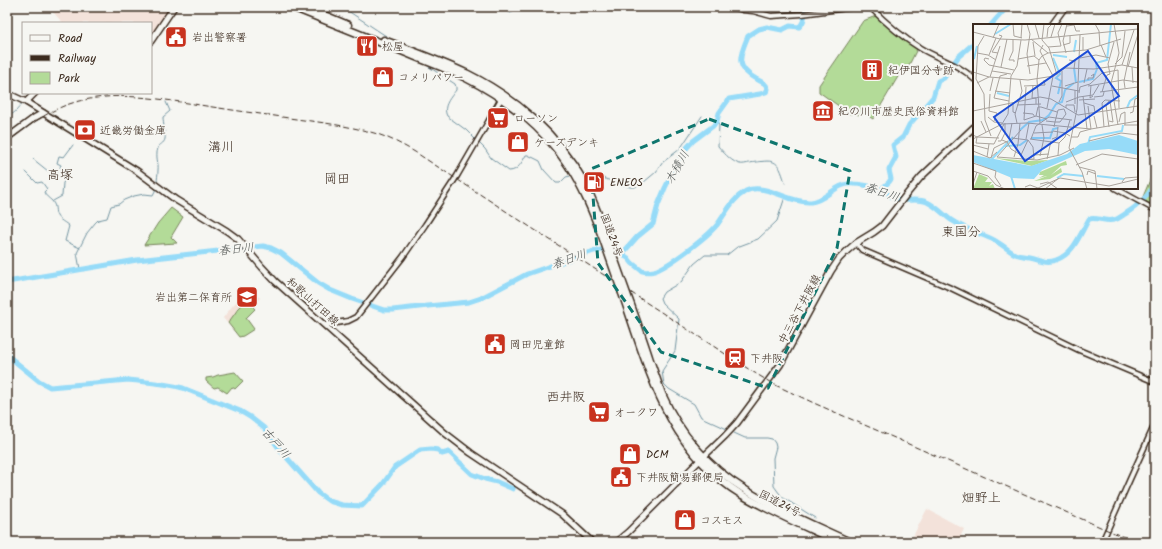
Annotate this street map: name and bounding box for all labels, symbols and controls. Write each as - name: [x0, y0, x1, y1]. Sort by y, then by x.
- legend: [22, 22, 152, 94]
- public building icon: 岩出警察署: [163, 24, 189, 50]
- inset map: [973, 24, 1138, 189]
- text: Road: [58, 29, 83, 48]
- place label: 岩出警察署: [192, 29, 247, 47]
- restaurant icon: 松屋: [354, 33, 380, 59]
- place label: 松屋: [382, 38, 404, 56]
- text: Railway: [58, 49, 96, 68]
- building icon: 紀伊国分寺跡: [859, 57, 885, 83]
- place label: 紀伊国分寺跡: [888, 62, 954, 80]
- shop icon: コメリパワー: [370, 64, 396, 90]
- text: Park: [58, 69, 80, 88]
- place label: コメリパワー: [398, 69, 464, 87]
- museum icon: 紀の川市歴史民俗資料館: [810, 98, 836, 124]
- place label: 紀の川市歴史民俗資料館: [838, 103, 959, 121]
- supermarket icon: ローソン: [485, 105, 511, 131]
- place label: ローソン: [514, 110, 558, 128]
- bank icon: 近畿労働金庫: [72, 117, 98, 143]
- place label: 近畿労働金庫: [100, 122, 166, 140]
- shop icon: ケーズデンキ: [505, 129, 531, 155]
- place label: ケーズデンキ: [534, 134, 599, 152]
- district label: 溝川: [208, 137, 234, 158]
- water label: 木積川: [660, 147, 694, 188]
- district label: 高塚: [47, 165, 73, 186]
- district label: 岡田: [324, 169, 350, 190]
- fuel station icon: ENEOS: [581, 169, 607, 195]
- place label: ENEOS: [610, 174, 643, 192]
- water label: 春日川: [862, 178, 902, 207]
- street label: 国道24号: [595, 211, 627, 260]
- district label: 東国分: [941, 222, 981, 243]
- water label: 春日川: [217, 238, 255, 261]
- water label: 春日川: [549, 245, 589, 274]
- street label: 中三谷下井阪線: [774, 271, 826, 348]
- street label: 和歌山打田線: [282, 273, 343, 331]
- school or university icon: 岩出第二保育所: [234, 284, 260, 310]
- place label: 岩出第二保育所: [155, 289, 232, 307]
- public building icon: 岡田児童館: [482, 331, 508, 357]
- place label: 岡田児童館: [510, 336, 565, 354]
- station icon: 下井阪: [722, 345, 748, 371]
- place label: 下井阪: [750, 350, 783, 368]
- district label: 西井阪: [546, 387, 586, 408]
- supermarket icon: オークワ: [586, 399, 612, 425]
- place label: オークワ: [614, 404, 658, 422]
- water label: 古戸川: [257, 424, 295, 463]
- shop icon: DCM: [617, 441, 643, 467]
- place label: DCM: [646, 446, 669, 464]
- public building icon: 下井阪簡易郵便局: [608, 464, 634, 490]
- place label: 下井阪簡易郵便局: [636, 469, 724, 487]
- street label: 国道24号: [755, 486, 804, 522]
- district label: 畑野上: [961, 488, 1001, 509]
- shop icon: コスモス: [672, 507, 698, 533]
- place label: コスモス: [700, 512, 743, 530]

